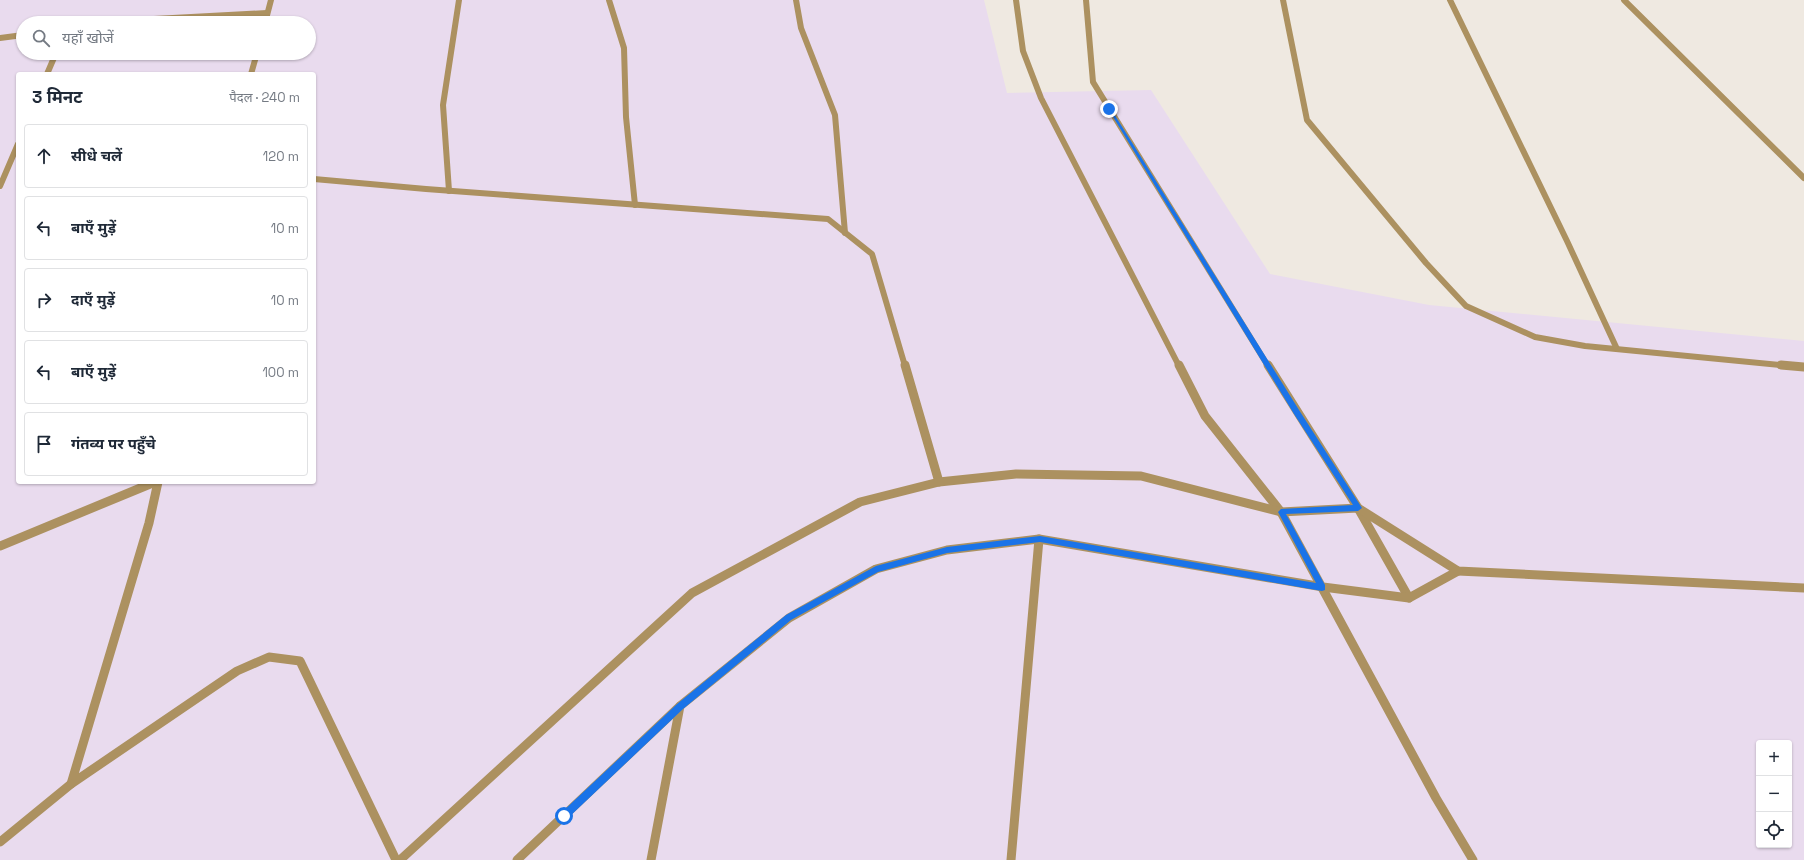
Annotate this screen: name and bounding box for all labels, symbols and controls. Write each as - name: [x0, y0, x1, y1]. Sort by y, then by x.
- search box: [16, 16, 316, 60]
- icon: search: [30, 27, 52, 49]
- text: यहाँ खोजें: [62, 28, 114, 47]
- text: 3 मिनट: [32, 86, 82, 108]
- text: पैदल · 240 m: [229, 89, 300, 106]
- route end: [1100, 100, 1118, 118]
- icon: ahead: [33, 145, 55, 167]
- text: सीधे चलें: [71, 146, 122, 165]
- text: 120 m: [263, 148, 299, 165]
- icon: left: [33, 217, 55, 239]
- text: बाएँ मुड़ें: [71, 218, 116, 237]
- text: 10 m: [271, 220, 299, 237]
- icon: right: [33, 289, 55, 311]
- text: दाएँ मुड़ें: [71, 290, 115, 309]
- text: 10 m: [271, 292, 299, 309]
- icon: left: [33, 361, 55, 383]
- text: बाएँ मुड़ें: [71, 362, 116, 381]
- text: 100 m: [262, 364, 299, 381]
- icon: arrive: [33, 433, 55, 455]
- text: गंतव्य पर पहुँचे: [71, 434, 156, 453]
- map controls: [1756, 740, 1792, 848]
- button: +: [1756, 740, 1792, 776]
- button: −: [1756, 776, 1792, 812]
- route start: [555, 807, 573, 825]
- button: locate: [1756, 812, 1792, 848]

